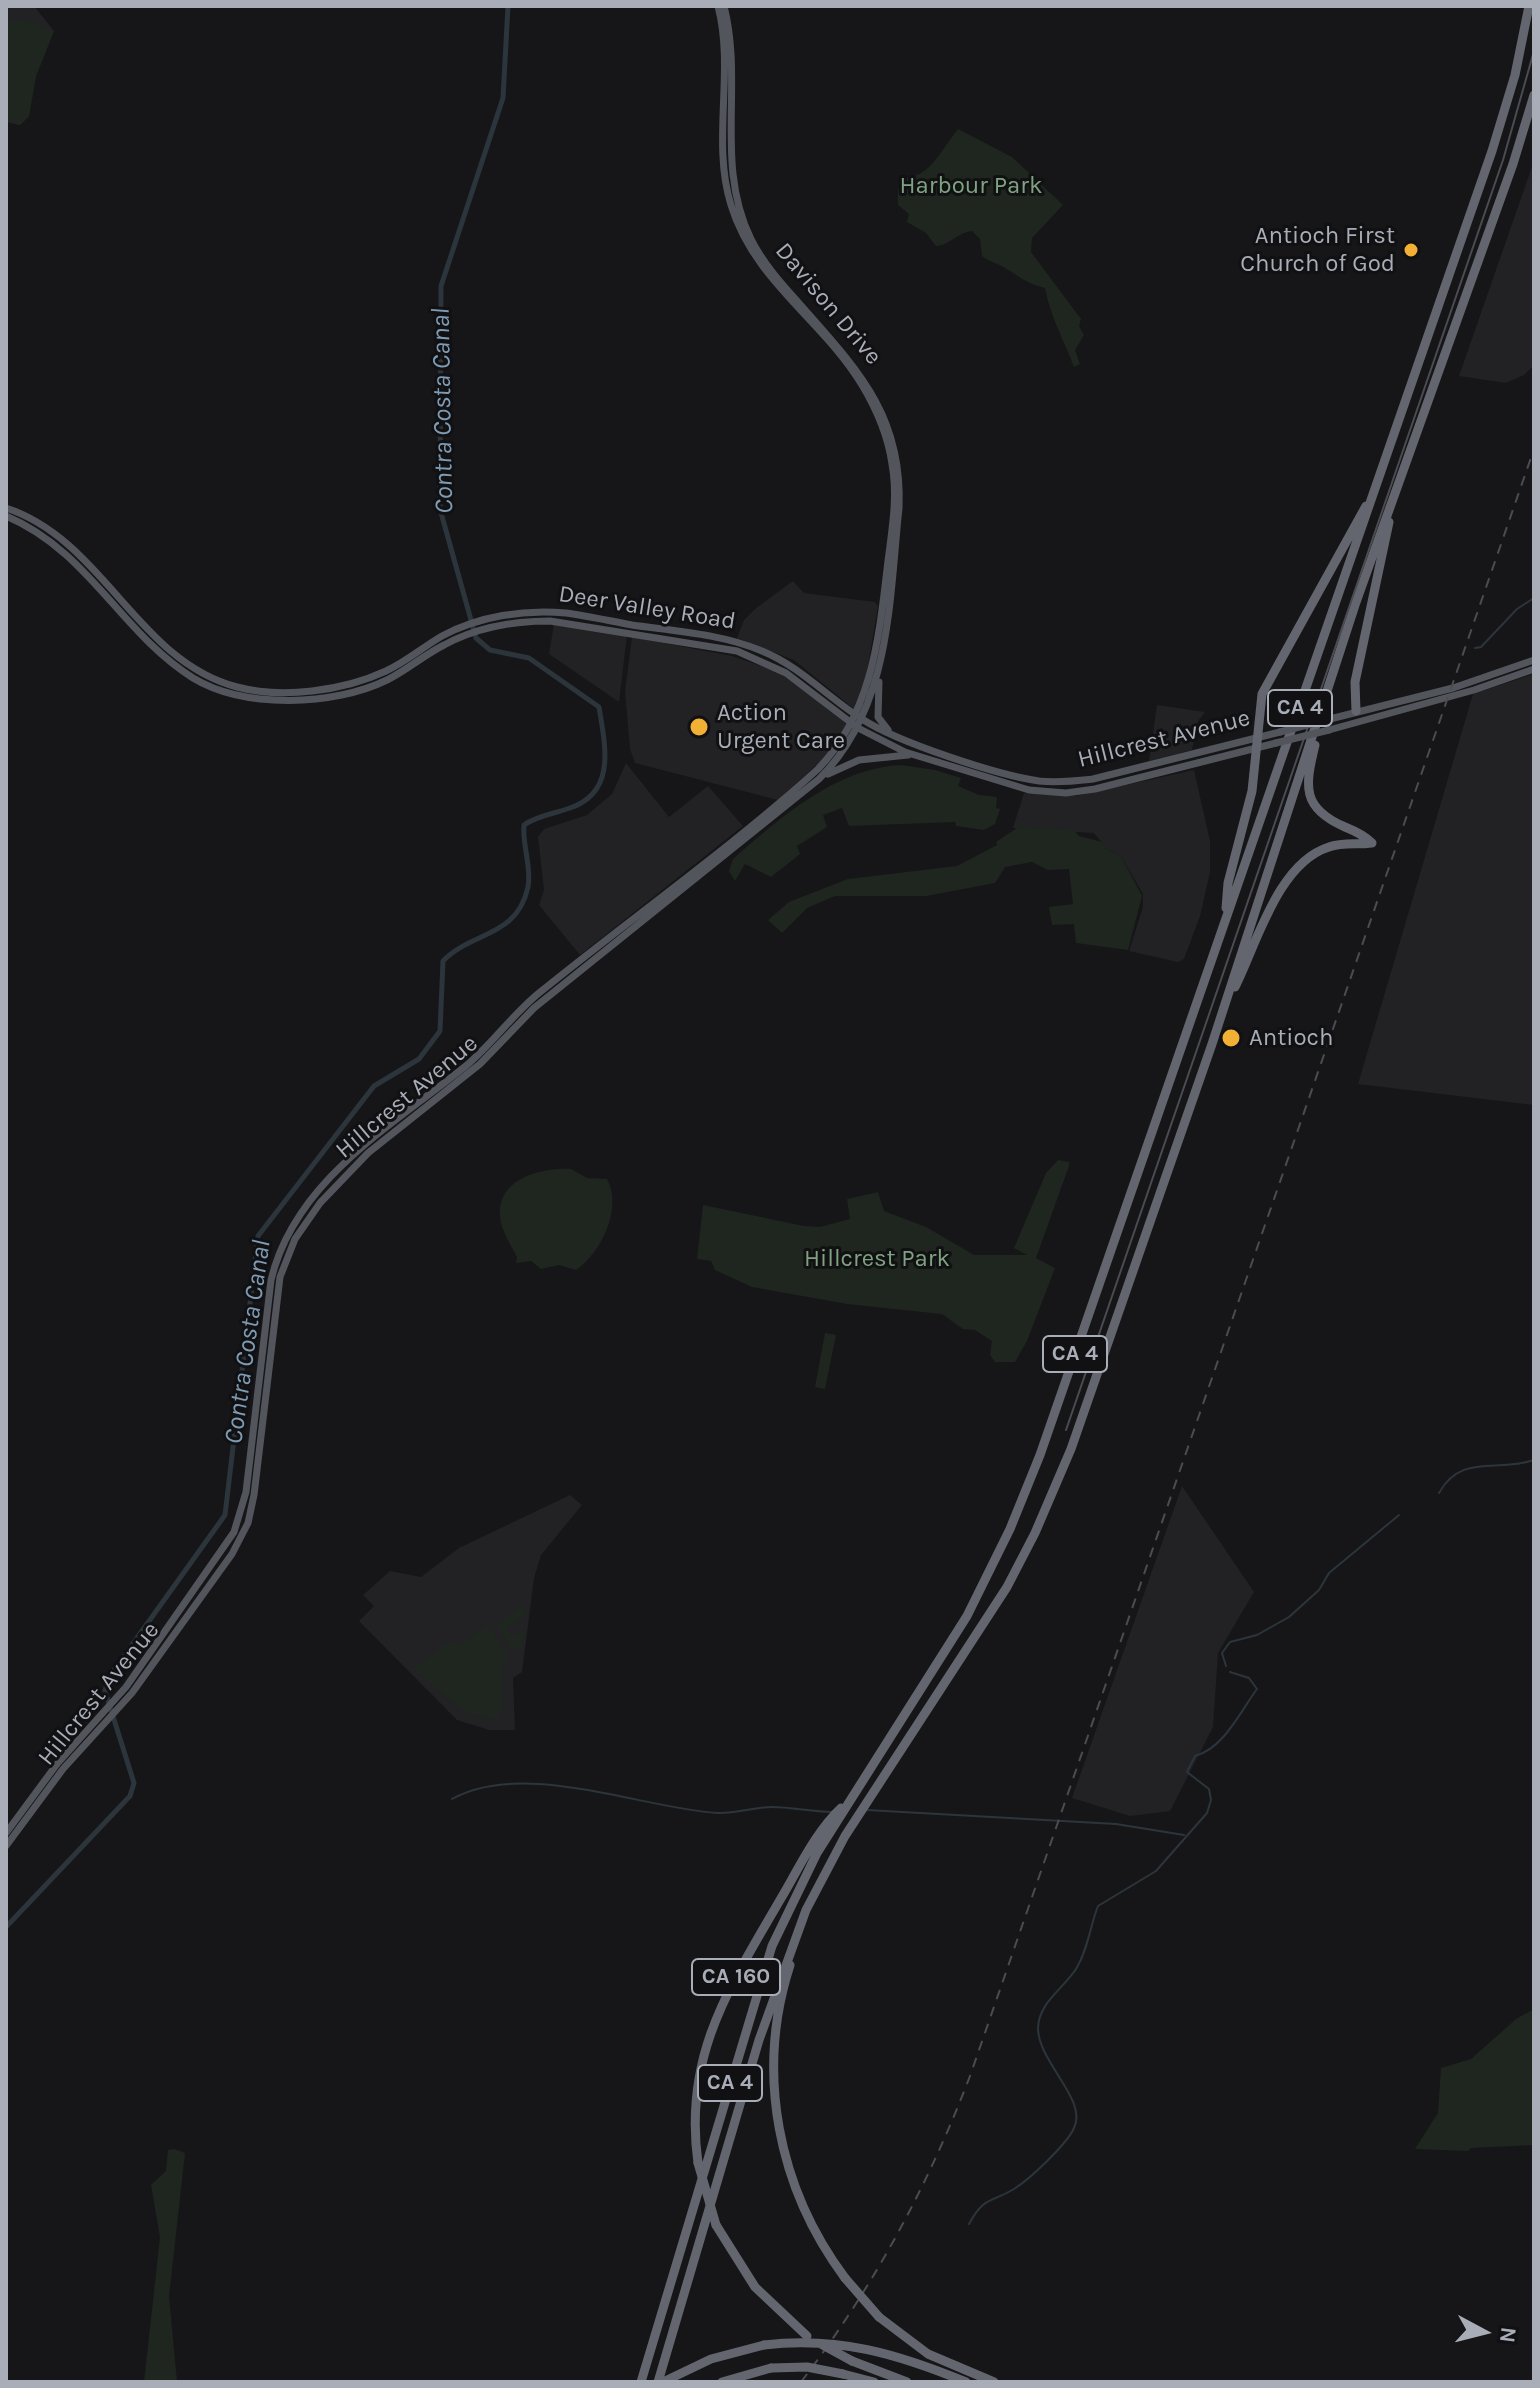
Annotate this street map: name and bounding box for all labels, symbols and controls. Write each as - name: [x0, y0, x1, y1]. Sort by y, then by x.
- park label: Harbour Park: [900, 172, 1042, 200]
- place label: Antioch First Church of God: [1240, 222, 1395, 278]
- street label: Davison Drive: [769, 237, 887, 371]
- marker: Antioch First Church of God: [1402, 241, 1420, 259]
- water label: Contra Costa Canal: [426, 308, 460, 514]
- street label: Deer Valley Road: [557, 580, 737, 636]
- road number: CA 4: [1268, 690, 1332, 726]
- place label: Action Urgent Care: [717, 699, 845, 755]
- street label: Hillcrest Avenue: [1075, 704, 1253, 774]
- marker: Action Urgent Care: [688, 716, 710, 738]
- place label: Antioch: [1249, 1024, 1333, 1052]
- marker: Antioch: [1220, 1027, 1242, 1049]
- street label: Hillcrest Avenue: [330, 1029, 484, 1165]
- water label: Contra Costa Canal: [218, 1238, 278, 1446]
- park label: Hillcrest Park: [804, 1245, 950, 1273]
- road number: CA 4: [1043, 1336, 1107, 1372]
- street label: Hillcrest Avenue: [32, 1616, 166, 1772]
- road number: CA 160: [692, 1959, 780, 1995]
- road number: CA 4: [698, 2065, 762, 2101]
- north arrow: [1444, 2292, 1524, 2372]
- text: N: [1494, 2326, 1522, 2344]

